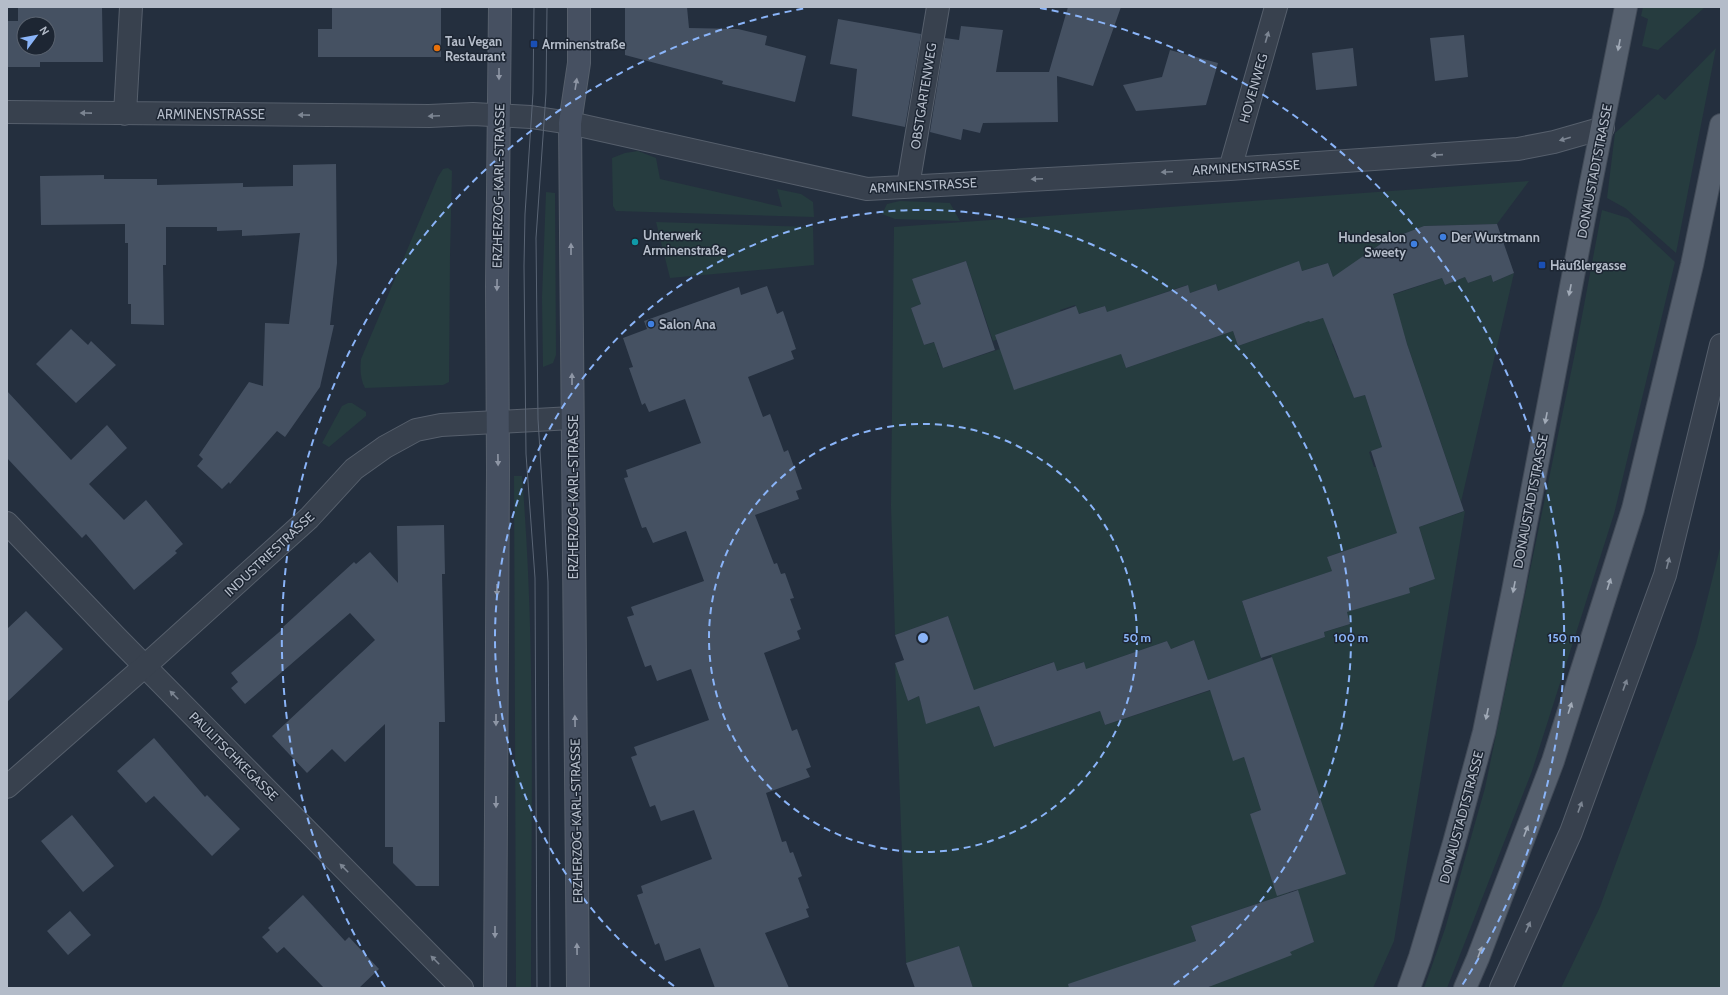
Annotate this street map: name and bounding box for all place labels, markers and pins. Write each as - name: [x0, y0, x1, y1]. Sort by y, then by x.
- place label: Tau Vegan Restaurant: [445, 33, 506, 64]
- place label: Arminenstraße: [542, 36, 626, 52]
- marker: Arminenstraße: [529, 39, 539, 49]
- marker: Tau Vegan Restaurant: [432, 43, 442, 53]
- place label: Unterwerk Arminenstraße: [643, 227, 727, 258]
- place label: Hundesalon Sweety: [1338, 229, 1406, 260]
- place label: Der Wurstmann: [1451, 229, 1540, 245]
- marker: Der Wurstmann: [1438, 232, 1448, 242]
- marker: Unterwerk Arminenstraße: [630, 237, 640, 247]
- marker: Hundesalon Sweety: [1409, 239, 1419, 249]
- place label: Häußlergasse: [1550, 257, 1626, 273]
- marker: Häußlergasse: [1537, 260, 1547, 270]
- place label: Salon Ana: [659, 316, 716, 332]
- marker: Salon Ana: [646, 319, 656, 329]
- centre of rings: [916, 631, 930, 645]

